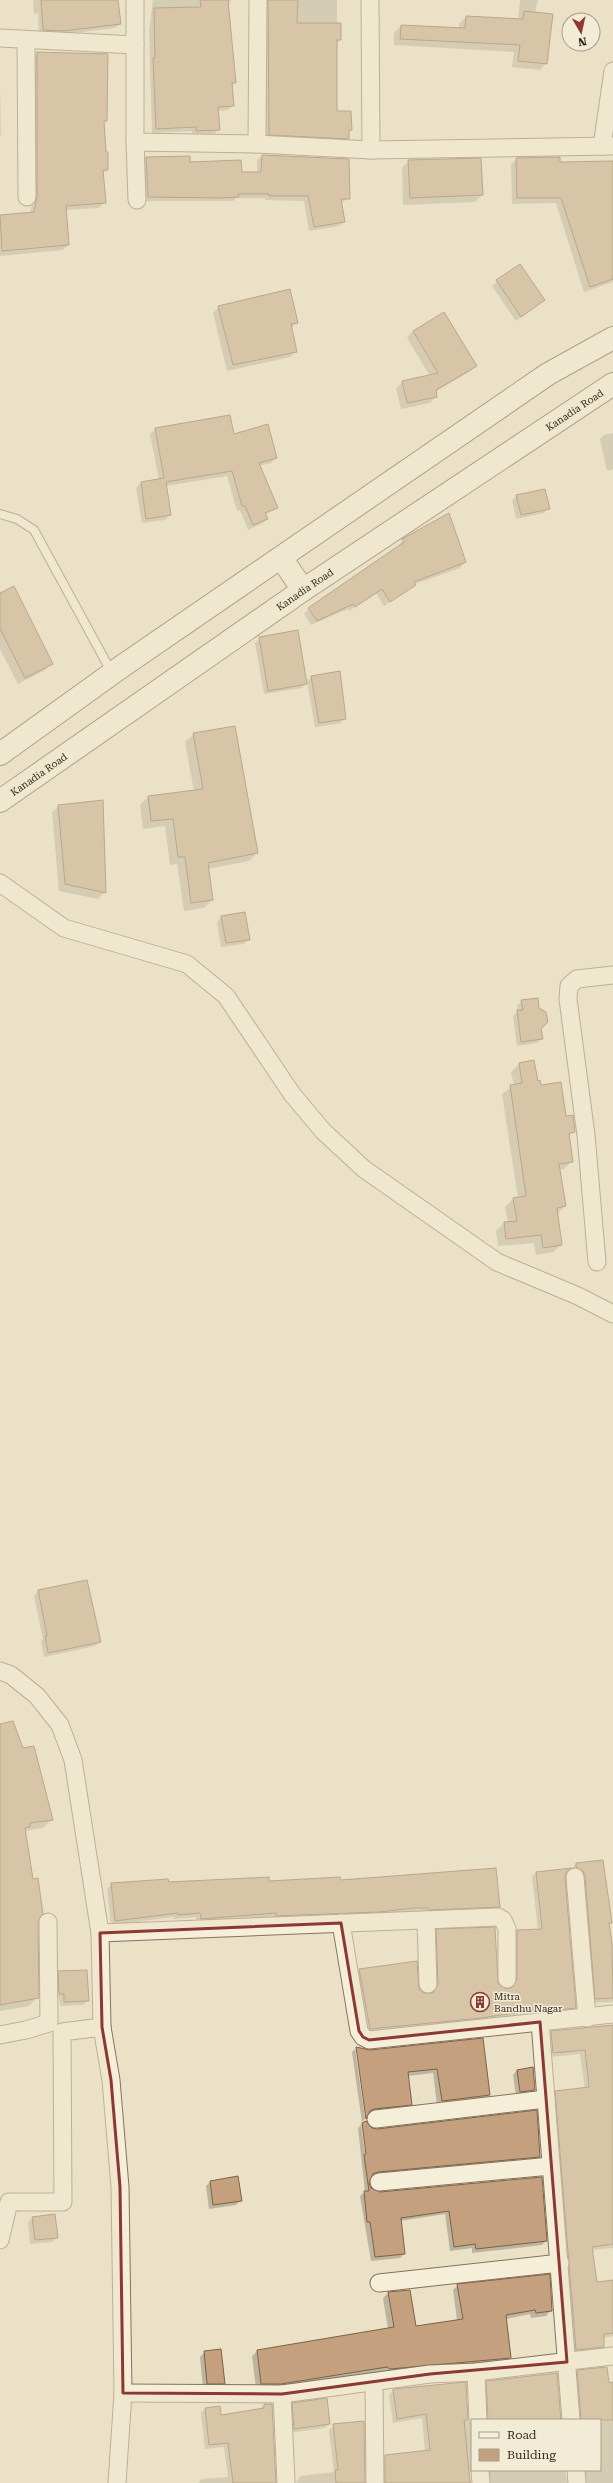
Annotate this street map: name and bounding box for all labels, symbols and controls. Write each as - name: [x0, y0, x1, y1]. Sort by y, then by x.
- north arrow: [561, 12, 601, 52]
- text: N: [577, 34, 588, 49]
- street label: Kanadia Road: [544, 386, 606, 433]
- street label: Kanadia Road: [274, 566, 336, 613]
- street label: Kanadia Road: [8, 750, 69, 798]
- building icon: Mitra Bandhu Nagar: [469, 1991, 491, 2013]
- place label: Mitra Bandhu Nagar: [494, 1991, 562, 2014]
- legend: [471, 2419, 601, 2471]
- text: Road: [507, 2428, 537, 2442]
- text: Building: [507, 2448, 556, 2462]

